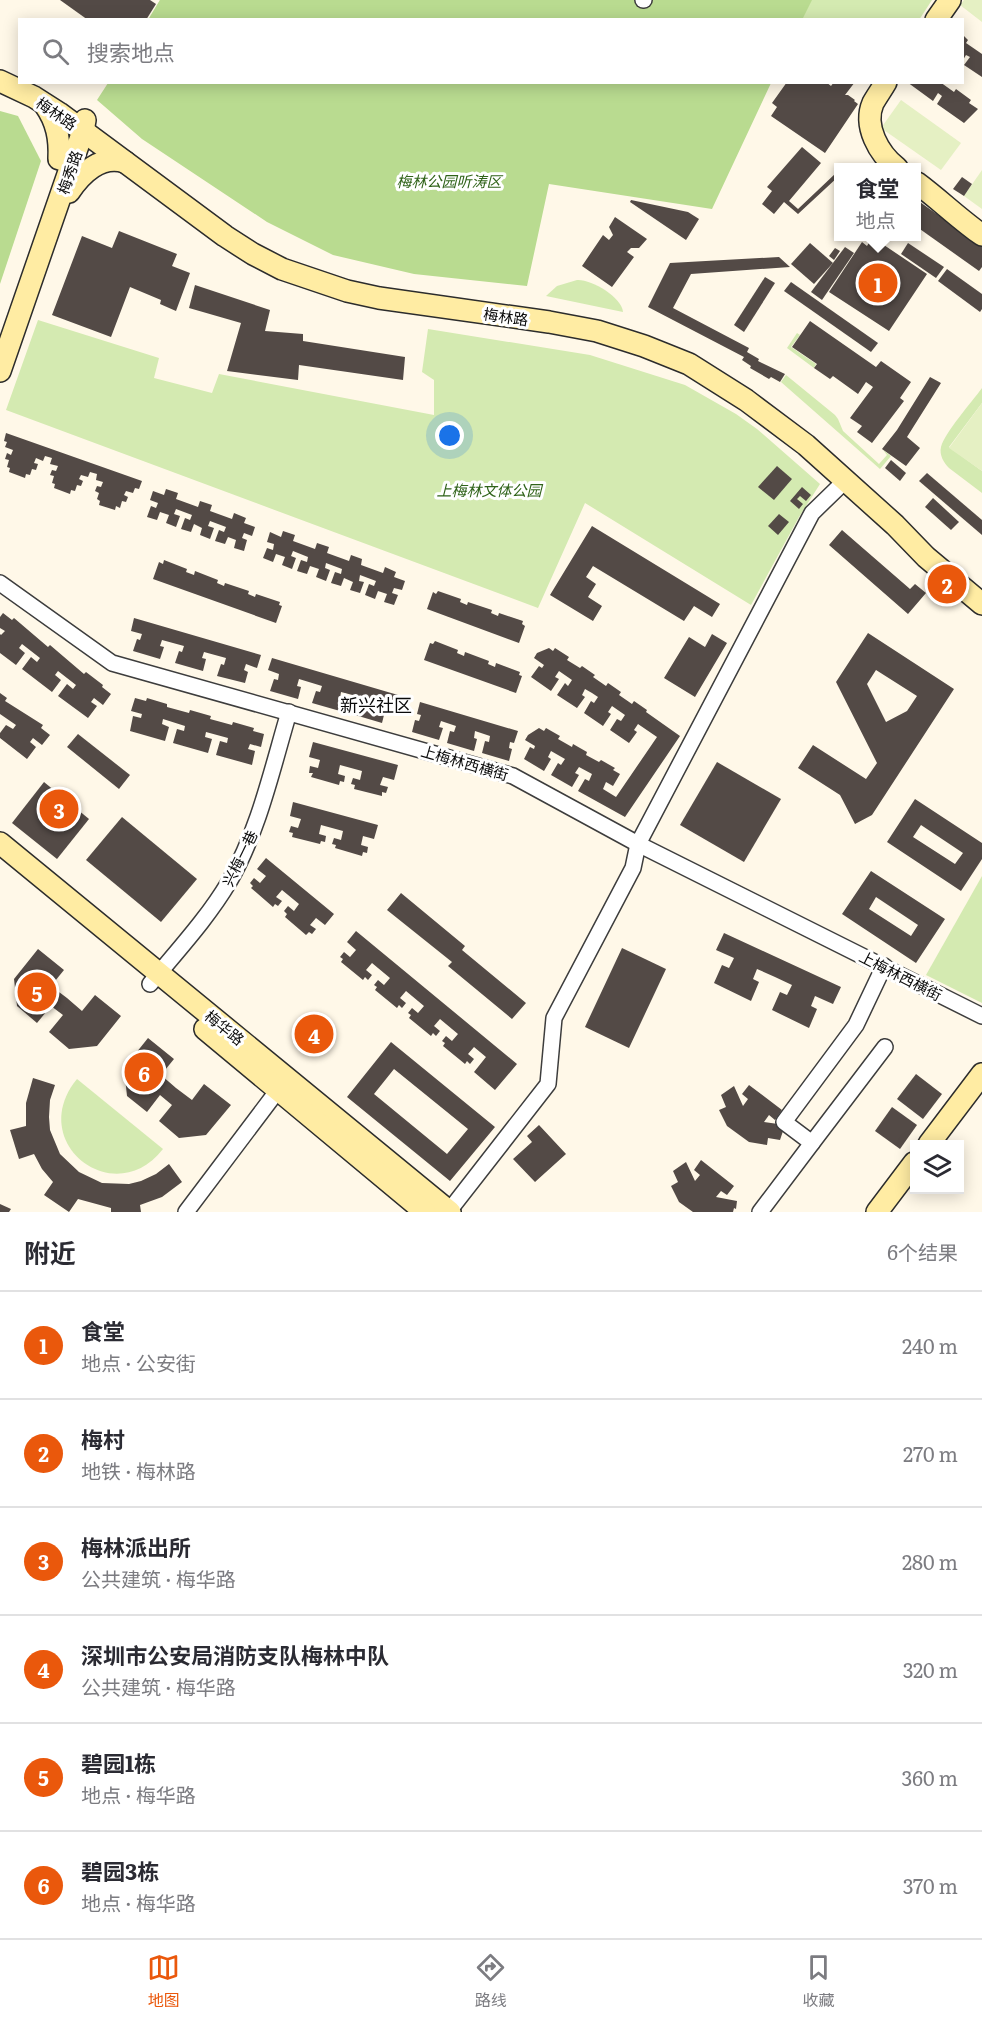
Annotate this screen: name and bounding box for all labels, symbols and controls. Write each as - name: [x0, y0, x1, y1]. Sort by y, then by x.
- search box: [18, 18, 964, 84]
- icon: search: [39, 35, 72, 68]
- text: 搜索地点: [87, 35, 175, 68]
- street label: 梅林路: [32, 91, 82, 135]
- street label: 梅秀路: [51, 147, 87, 197]
- popup: [834, 163, 921, 241]
- park label: 梅林公园听涛区: [396, 169, 503, 192]
- text: 食堂: [855, 171, 900, 204]
- text: 地点: [855, 204, 895, 234]
- pin: 1: [858, 260, 898, 306]
- street label: 梅林路: [482, 301, 530, 331]
- your location: [435, 421, 464, 450]
- park label: 上梅林文体公园: [436, 478, 543, 501]
- pin: 2: [928, 562, 966, 606]
- district label: 新兴社区: [340, 691, 412, 718]
- street label: 上梅林西横街: [419, 739, 511, 785]
- pin: 3: [40, 786, 78, 832]
- street label: 兴梅一巷: [216, 826, 262, 890]
- street label: 上梅林西横街: [856, 944, 946, 1006]
- pin: 5: [18, 970, 57, 1014]
- street label: 梅华路: [200, 1004, 250, 1050]
- pin: 4: [294, 1012, 334, 1056]
- pin: 6: [124, 1050, 164, 1094]
- map controls: [910, 1140, 964, 1194]
- button: layers: [910, 1140, 964, 1194]
- text: 附近: [24, 1232, 76, 1271]
- text: 6个结果: [887, 1236, 958, 1266]
- text: 食堂: [81, 1314, 125, 1347]
- text: 1: [39, 1330, 48, 1360]
- text: 240 m: [902, 1330, 958, 1360]
- text: 地点 · 公安街: [81, 1347, 196, 1377]
- text: 梅村: [81, 1422, 125, 1455]
- text: 2: [38, 1438, 49, 1468]
- text: 270 m: [903, 1438, 958, 1468]
- text: 地铁 · 梅林路: [81, 1455, 196, 1485]
- text: 梅林派出所: [81, 1530, 191, 1563]
- text: 3: [38, 1546, 49, 1576]
- text: 280 m: [902, 1546, 958, 1576]
- text: 公共建筑 · 梅华路: [81, 1563, 236, 1593]
- text: 深圳市公安局消防支队梅林中队: [81, 1638, 389, 1671]
- text: 4: [37, 1654, 50, 1684]
- text: 320 m: [903, 1654, 958, 1684]
- text: 公共建筑 · 梅华路: [81, 1671, 236, 1701]
- text: 碧园1栋: [81, 1746, 156, 1779]
- text: 5: [38, 1762, 49, 1792]
- text: 360 m: [901, 1762, 958, 1792]
- text: 地点 · 梅华路: [81, 1779, 196, 1809]
- text: 碧园3栋: [81, 1854, 159, 1887]
- text: 6: [38, 1870, 49, 1900]
- text: 370 m: [903, 1870, 958, 1900]
- text: 地点 · 梅华路: [81, 1887, 196, 1917]
- tab: 地图: [147, 1951, 180, 2011]
- tab: 路线: [474, 1951, 507, 2011]
- tab: 收藏: [802, 1951, 835, 2011]

